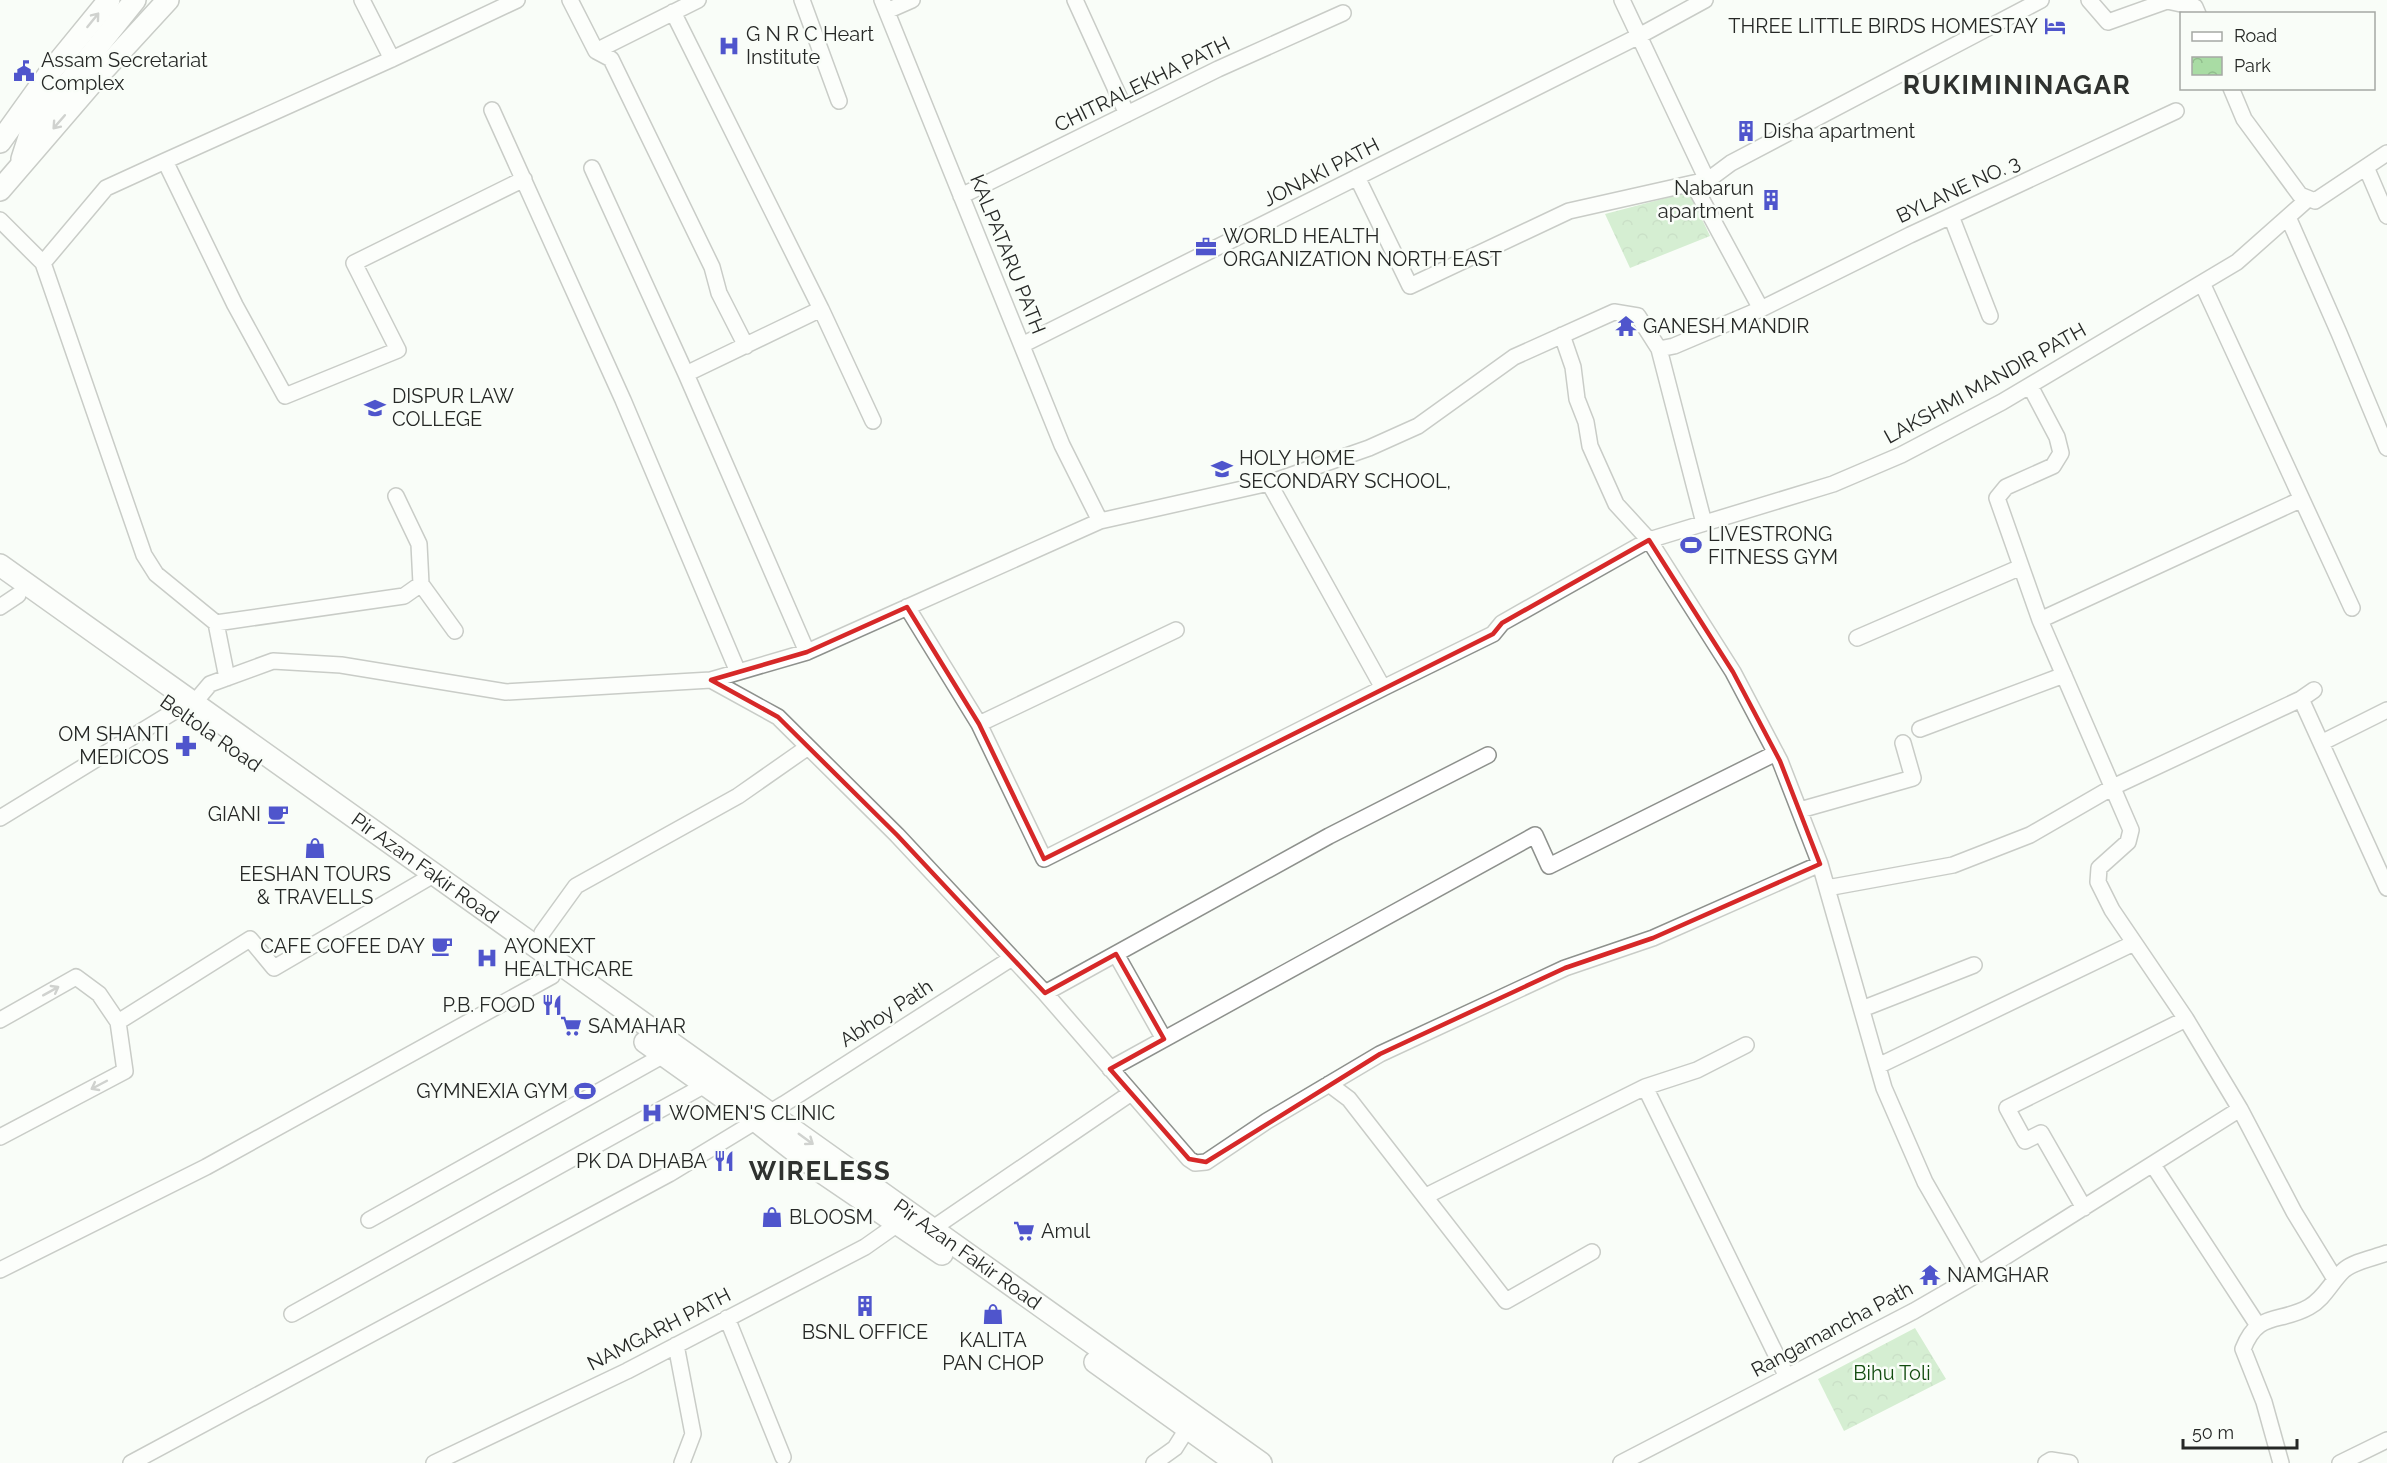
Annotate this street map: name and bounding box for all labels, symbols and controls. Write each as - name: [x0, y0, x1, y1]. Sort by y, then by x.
- legend: [2180, 12, 2375, 90]
- one-way arrow: [86, 13, 100, 28]
- place label: THREE LITTLE BIRDS HOMESTAY: [1728, 14, 2038, 38]
- hotel icon: THREE LITTLE BIRDS HOMESTAY: [2043, 14, 2067, 38]
- place label: G N R C Heart Institute: [746, 22, 874, 69]
- text: Road: [2234, 25, 2277, 46]
- street label: CHITRALEKHA PATH: [1050, 31, 1234, 137]
- hospital icon: G N R C Heart Institute: [717, 34, 741, 58]
- place label: Assam Secretariat Complex: [41, 48, 208, 95]
- text: Park: [2234, 55, 2271, 76]
- public building icon: Assam Secretariat Complex: [12, 59, 36, 83]
- district label: RUKIMININAGAR: [1903, 70, 2131, 100]
- one-way arrow: [52, 114, 66, 129]
- building icon: Disha apartment: [1734, 119, 1758, 143]
- place label: Disha apartment: [1763, 119, 1916, 143]
- street label: JONAKI PATH: [1259, 132, 1383, 212]
- street label: BYLANE NO. 3: [1893, 150, 2023, 228]
- street label: KALPATARU PATH: [965, 171, 1051, 337]
- place label: Nabarun apartment: [1658, 176, 1754, 223]
- building icon: Nabarun apartment: [1759, 188, 1783, 212]
- place label: WORLD HEALTH ORGANIZATION NORTH EAST: [1223, 224, 1502, 271]
- office icon: WORLD HEALTH ORGANIZATION NORTH EAST: [1194, 235, 1218, 259]
- temple icon: GANESH MANDIR: [1614, 314, 1638, 338]
- place label: GANESH MANDIR: [1643, 314, 1809, 338]
- street label: LAKSHMI MANDIR PATH: [1880, 317, 2090, 449]
- place label: DISPUR LAW COLLEGE: [392, 384, 514, 431]
- school or university icon: DISPUR LAW COLLEGE: [363, 396, 387, 420]
- place label: HOLY HOME SECONDARY SCHOOL,: [1239, 446, 1451, 493]
- school or university icon: HOLY HOME SECONDARY SCHOOL,: [1210, 457, 1234, 481]
- place label: LIVESTRONG FITNESS GYM: [1708, 522, 1838, 569]
- sports icon: LIVESTRONG FITNESS GYM: [1679, 533, 1703, 557]
- street label: Beltola Road: [156, 689, 266, 777]
- place label: OM SHANTI MEDICOS: [58, 722, 169, 769]
- pharmacy icon: OM SHANTI MEDICOS: [174, 734, 198, 758]
- place label: GIANI: [208, 802, 261, 826]
- cafe icon: GIANI: [266, 802, 290, 826]
- street label: Pir Azan Fakir Road: [347, 807, 503, 928]
- shop icon: EESHAN TOURS & TRAVELLS: [303, 836, 327, 860]
- place label: EESHAN TOURS & TRAVELLS: [239, 862, 391, 909]
- place label: CAFE COFEE DAY: [260, 934, 425, 958]
- cafe icon: CAFE COFEE DAY: [430, 934, 454, 958]
- place label: AYONEXT HEALTHCARE: [504, 934, 633, 981]
- hospital icon: AYONEXT HEALTHCARE: [475, 946, 499, 970]
- street label: Abhoy Path: [835, 974, 937, 1052]
- one-way arrow: [42, 985, 59, 997]
- place label: P.B. FOOD: [443, 993, 535, 1017]
- restaurant icon: P.B. FOOD: [540, 993, 564, 1017]
- supermarket icon: SAMAHAR: [559, 1014, 583, 1038]
- place label: SAMAHAR: [588, 1014, 686, 1038]
- place label: GYMNEXIA GYM: [416, 1079, 568, 1103]
- sports icon: GYMNEXIA GYM: [573, 1079, 597, 1103]
- one-way arrow: [90, 1080, 108, 1091]
- hospital icon: WOMEN'S CLINIC: [640, 1101, 664, 1125]
- place label: WOMEN'S CLINIC: [669, 1101, 835, 1125]
- one-way arrow: [798, 1132, 814, 1145]
- place label: PK DA DHABA: [576, 1149, 707, 1173]
- restaurant icon: PK DA DHABA: [712, 1149, 736, 1173]
- district label: WIRELESS: [749, 1156, 891, 1186]
- street label: Pir Azan Fakir Road: [889, 1194, 1046, 1315]
- shop icon: BLOOSM: [760, 1205, 784, 1229]
- place label: BLOOSM: [789, 1205, 873, 1229]
- supermarket icon: Amul: [1012, 1219, 1036, 1243]
- place label: Amul: [1041, 1219, 1091, 1243]
- temple icon: NAMGHAR: [1918, 1263, 1942, 1287]
- place label: NAMGHAR: [1947, 1263, 2049, 1287]
- street label: Rangamancha Path: [1747, 1276, 1917, 1382]
- street label: NAMGARH PATH: [583, 1282, 735, 1376]
- building icon: BSNL OFFICE: [853, 1294, 877, 1318]
- shop icon: KALITA PAN CHOP: [981, 1302, 1005, 1326]
- place label: BSNL OFFICE: [802, 1320, 928, 1344]
- place label: KALITA PAN CHOP: [942, 1328, 1044, 1375]
- park label: Bihu Toli: [1853, 1361, 1931, 1385]
- scale bar: [2183, 1412, 2297, 1450]
- text: 50 m: [2192, 1422, 2234, 1443]

